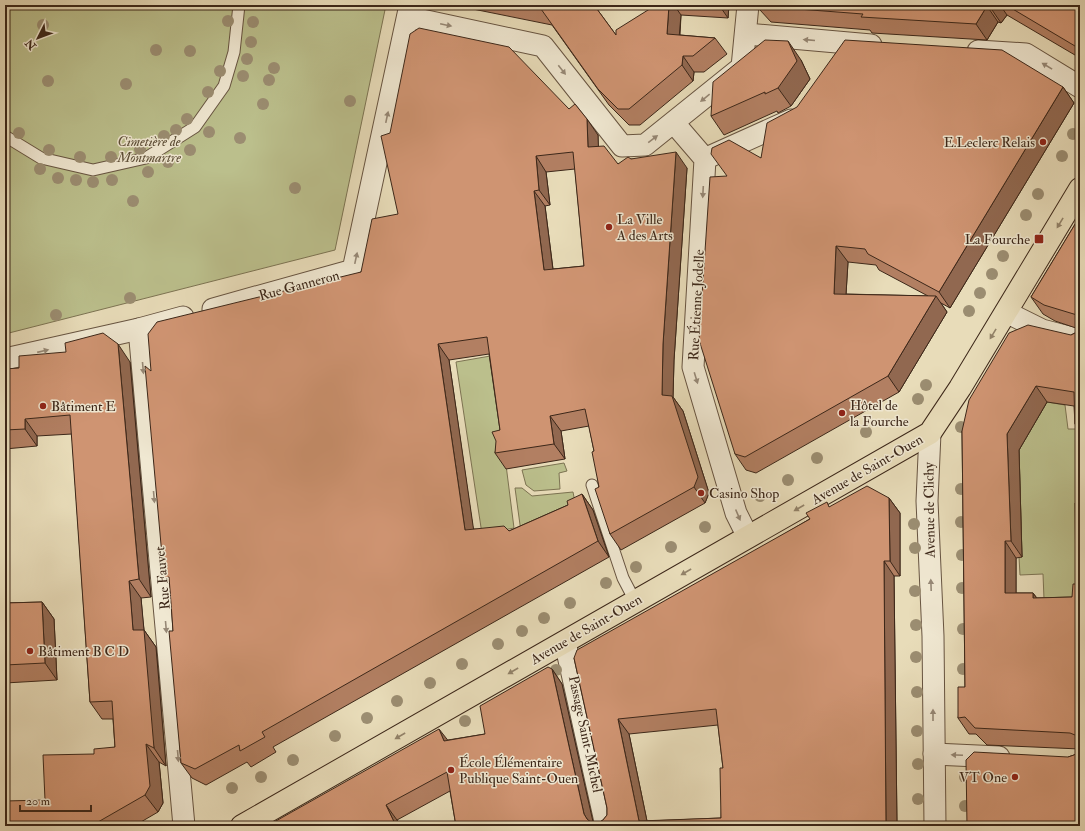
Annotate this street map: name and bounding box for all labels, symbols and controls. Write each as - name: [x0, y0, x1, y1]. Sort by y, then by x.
- north arrow: [18, 18, 58, 58]
- one-way arrow: [440, 22, 452, 28]
- text: N: [22, 35, 40, 53]
- one-way arrow: [803, 37, 815, 44]
- one-way arrow: [1041, 63, 1053, 70]
- one-way arrow: [558, 65, 566, 76]
- one-way arrow: [699, 93, 710, 102]
- one-way arrow: [384, 111, 390, 123]
- park label: Cimetière de Montmartre: [116, 133, 181, 166]
- place label: E.Leclerc Relais: [944, 134, 1035, 151]
- one-way arrow: [648, 135, 658, 143]
- marker: E.Leclerc Relais: [1038, 137, 1048, 147]
- one-way arrow: [699, 186, 706, 198]
- place label: La Ville A des Arts: [616, 211, 673, 244]
- one-way arrow: [1056, 217, 1063, 229]
- marker: La Ville A des Arts: [604, 222, 614, 232]
- place label: La Fourche: [965, 231, 1030, 248]
- marker: La Fourche: [1033, 233, 1045, 245]
- street label: Rue Étienne Jodelle: [685, 249, 708, 361]
- one-way arrow: [354, 252, 360, 264]
- street label: Rue Ganneron: [257, 267, 341, 304]
- one-way arrow: [989, 329, 997, 339]
- one-way arrow: [37, 347, 49, 353]
- one-way arrow: [139, 362, 146, 374]
- one-way arrow: [693, 372, 699, 384]
- place label: Hôtel de la Fourche: [850, 397, 909, 430]
- place label: Bâtiment E: [51, 398, 116, 415]
- marker: Bâtiment E: [38, 401, 48, 411]
- marker: Hôtel de la Fourche: [837, 408, 847, 418]
- street label: Avenue de Saint-Ouen: [808, 431, 926, 509]
- street label: Avenue de Clichy: [920, 461, 940, 559]
- place label: Casino Shop: [709, 485, 779, 503]
- marker: Casino Shop: [696, 488, 706, 498]
- one-way arrow: [151, 491, 158, 503]
- one-way arrow: [793, 504, 805, 511]
- one-way arrow: [735, 510, 741, 522]
- street label: Rue Fauvet: [151, 545, 174, 610]
- one-way arrow: [680, 569, 692, 576]
- one-way arrow: [927, 579, 934, 591]
- street label: Avenue de Saint-Ouen: [527, 591, 645, 669]
- one-way arrow: [163, 621, 169, 633]
- place label: Bâtiment B C D: [38, 643, 129, 660]
- marker: Bâtiment B C D: [25, 646, 35, 656]
- one-way arrow: [507, 668, 519, 675]
- street label: Passage Saint-Michel: [565, 674, 606, 795]
- one-way arrow: [930, 709, 937, 721]
- one-way arrow: [394, 732, 406, 739]
- one-way arrow: [174, 750, 181, 762]
- one-way arrow: [951, 752, 963, 759]
- place label: École Élémentaire Publique Saint-Ouen: [459, 754, 578, 787]
- marker: École Élémentaire Publique Saint-Ouen: [446, 765, 456, 775]
- place label: VT One: [959, 769, 1007, 786]
- marker: VT One: [1010, 772, 1020, 782]
- scale bar: [20, 787, 91, 813]
- text: 20 m: [26, 794, 51, 809]

